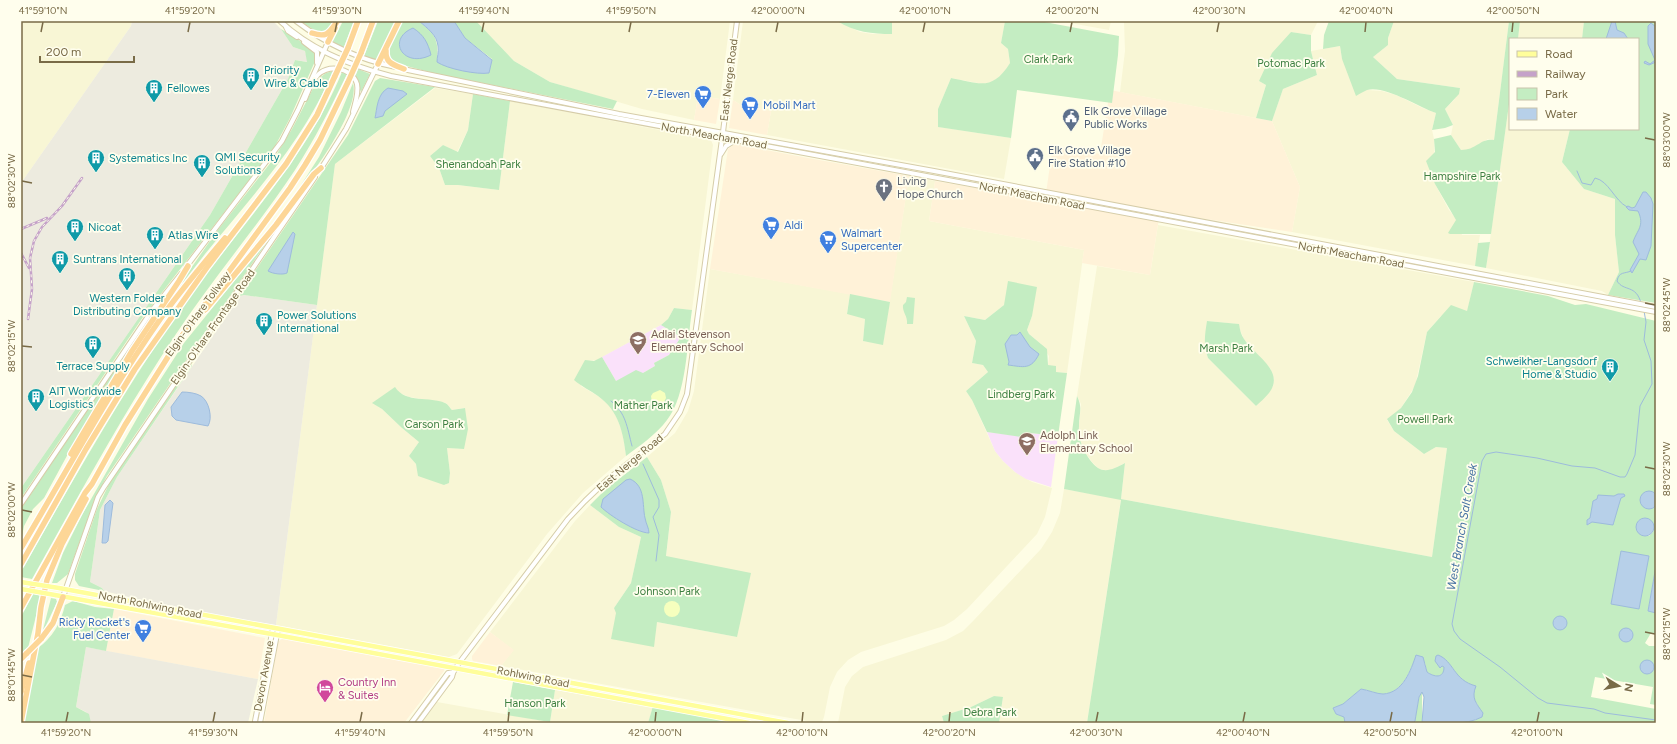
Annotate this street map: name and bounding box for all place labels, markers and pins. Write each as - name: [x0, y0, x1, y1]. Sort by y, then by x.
- place label: Priority Wire & Cable: [264, 64, 328, 90]
- building icon: Priority Wire & Cable: [241, 66, 261, 91]
- building icon: Fellowes: [144, 78, 164, 103]
- place label: Fellowes: [167, 82, 210, 95]
- supermarket icon: 7-Eleven: [693, 84, 713, 109]
- place label: 7-Eleven: [647, 88, 690, 101]
- supermarket icon: Mobil Mart: [740, 95, 760, 120]
- place label: Mobil Mart: [763, 99, 816, 112]
- place label: Elk Grove Village Public Works: [1084, 105, 1167, 131]
- public building icon: Elk Grove Village Public Works: [1061, 107, 1081, 132]
- place label: Elk Grove Village Fire Station #10: [1048, 144, 1131, 170]
- public building icon: Elk Grove Village Fire Station #10: [1025, 146, 1045, 171]
- building icon: Systematics Inc: [86, 148, 106, 173]
- place label: QMI Security Solutions: [215, 151, 280, 177]
- place label: Systematics Inc: [109, 152, 187, 165]
- building icon: QMI Security Solutions: [192, 153, 212, 178]
- place label: Living Hope Church: [897, 175, 963, 201]
- church icon: Living Hope Church: [874, 177, 894, 202]
- supermarket icon: Aldi: [761, 215, 781, 240]
- building icon: Nicoat: [65, 217, 85, 242]
- place label: Aldi: [784, 219, 803, 232]
- place label: Nicoat: [88, 221, 121, 234]
- building icon: Atlas Wire: [145, 225, 165, 250]
- place label: Walmart Supercenter: [841, 227, 902, 253]
- place label: Atlas Wire: [168, 229, 218, 242]
- supermarket icon: Walmart Supercenter: [818, 229, 838, 254]
- building icon: Suntrans International: [50, 249, 70, 274]
- place label: Suntrans International: [73, 253, 181, 266]
- building icon: Western Folder Distributing Company: [117, 266, 137, 291]
- place label: Western Folder Distributing Company: [73, 292, 181, 318]
- place label: Power Solutions International: [277, 309, 356, 335]
- building icon: Power Solutions International: [254, 311, 274, 336]
- place label: Adlai Stevenson Elementary School: [651, 328, 743, 354]
- school or university icon: Adlai Stevenson Elementary School: [628, 330, 648, 355]
- building icon: Terrace Supply: [83, 334, 103, 359]
- place label: Schweikher-Langsdorf Home & Studio: [1486, 355, 1598, 381]
- building icon: Schweikher-Langsdorf Home & Studio: [1600, 357, 1620, 382]
- place label: Terrace Supply: [56, 360, 130, 373]
- place label: AIT Worldwide Logistics: [49, 385, 121, 411]
- building icon: AIT Worldwide Logistics: [26, 387, 46, 412]
- place label: Adolph Link Elementary School: [1040, 429, 1132, 455]
- school or university icon: Adolph Link Elementary School: [1017, 431, 1037, 456]
- place label: Ricky Rocket's Fuel Center: [59, 616, 130, 642]
- supermarket icon: Ricky Rocket's Fuel Center: [133, 618, 153, 643]
- place label: Country Inn & Suites: [338, 676, 396, 702]
- hotel icon: Country Inn & Suites: [315, 678, 335, 703]

